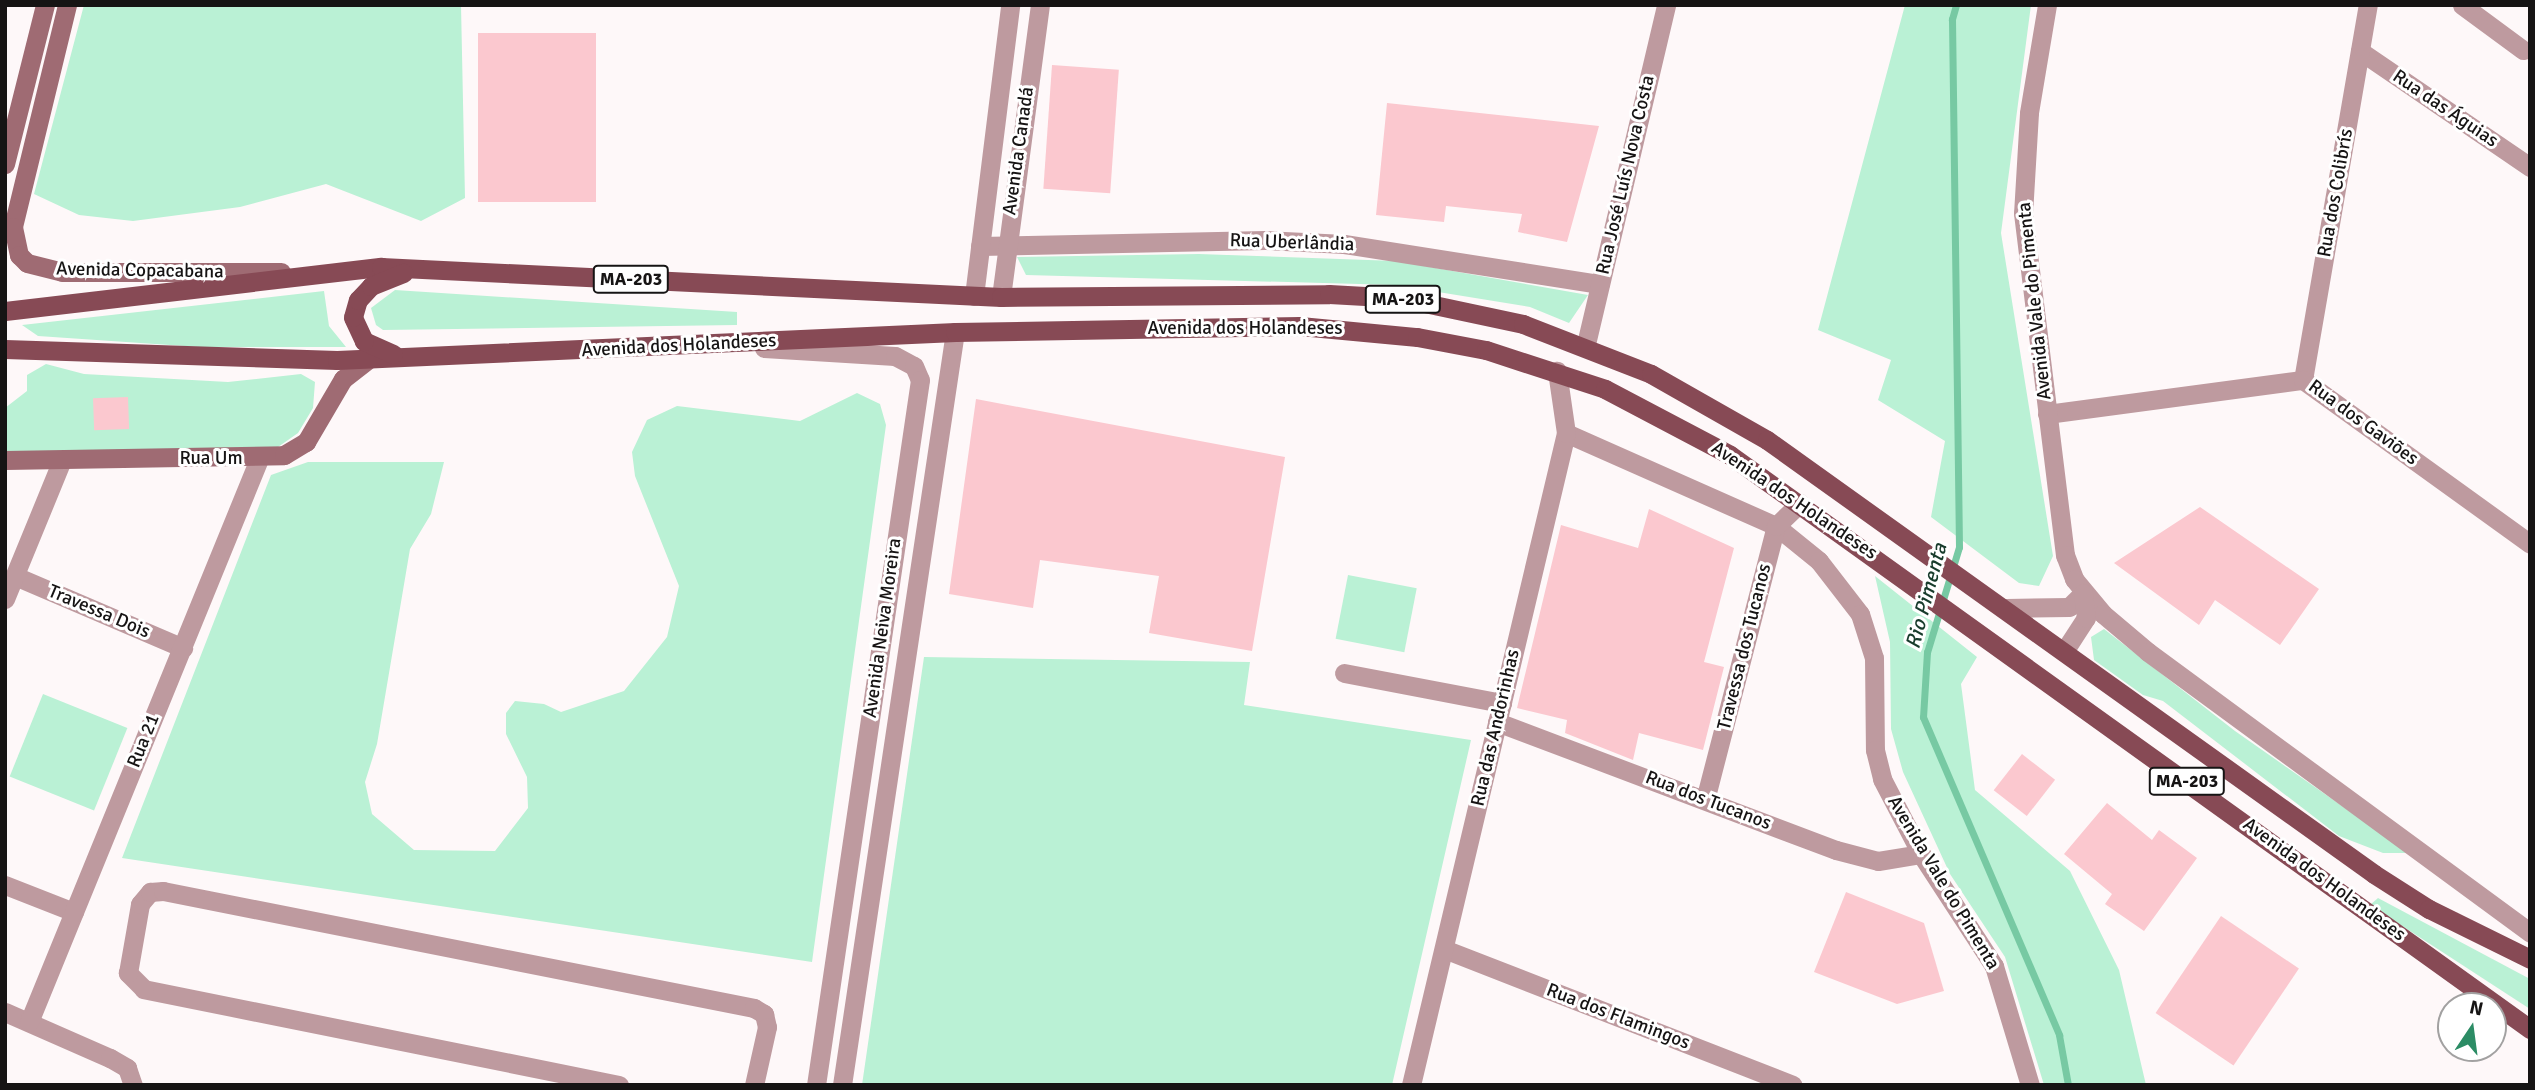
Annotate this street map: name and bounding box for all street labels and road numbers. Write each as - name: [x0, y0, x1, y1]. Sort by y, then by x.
- street label: Rua das Águias: [2388, 65, 2502, 153]
- street label: Rua José Luís Nova Costa: [1592, 73, 1660, 277]
- street label: Avenida Canadá: [999, 85, 1039, 217]
- street label: Rua dos Colibrís: [2313, 127, 2359, 259]
- street label: Avenida Vale do Pimenta: [2013, 201, 2057, 401]
- street label: Rua Uberlândia: [1229, 229, 1355, 257]
- street label: Avenida Copacabana: [56, 258, 224, 284]
- road number: MA-203: [592, 264, 670, 293]
- road number: MA-203: [1364, 284, 1442, 314]
- street label: Avenida dos Holandeses: [1147, 318, 1343, 340]
- street label: Avenida dos Holandeses: [581, 330, 777, 362]
- street label: Rua dos Gaviões: [2304, 375, 2422, 471]
- street label: Avenida dos Holandeses: [1707, 437, 1881, 565]
- street label: Rua Um: [179, 448, 243, 470]
- street label: Avenida Neiva Moreira: [859, 537, 907, 719]
- street label: Travessa dos Tucanos: [1713, 561, 1777, 733]
- street label: Travessa Dois: [45, 580, 153, 644]
- street label: Rua das Andorinhas: [1467, 647, 1525, 809]
- street label: Rua 21: [123, 711, 165, 771]
- road number: MA-203: [2148, 766, 2226, 796]
- street label: Rua dos Tucanos: [1642, 767, 1774, 835]
- street label: Avenida Vale do Pimenta: [1882, 792, 2004, 974]
- street label: Avenida dos Holandeses: [2238, 813, 2410, 947]
- street label: Rua dos Flamingos: [1543, 979, 1693, 1055]

